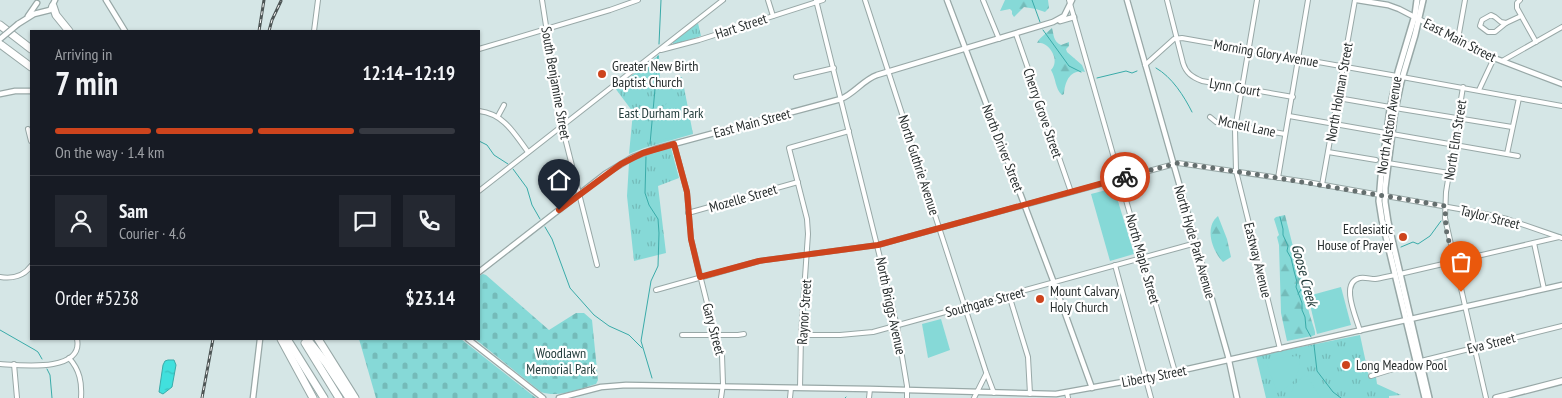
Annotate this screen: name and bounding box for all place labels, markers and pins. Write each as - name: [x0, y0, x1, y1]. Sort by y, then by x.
- place label: Greater New Birth Baptist Church: [612, 57, 698, 91]
- marker: Greater New Birth Baptist Church: [596, 68, 608, 80]
- pin: [538, 159, 580, 210]
- place label: Ecclesiatic House of Prayer: [1317, 220, 1393, 254]
- marker: Ecclesiatic House of Prayer: [1397, 231, 1409, 243]
- pin: [1440, 241, 1482, 292]
- place label: Mount Calvary Holy Church: [1050, 282, 1120, 316]
- marker: Mount Calvary Holy Church: [1034, 293, 1046, 305]
- place label: Long Meadow Pool: [1356, 356, 1448, 374]
- marker: Long Meadow Pool: [1340, 359, 1352, 371]

